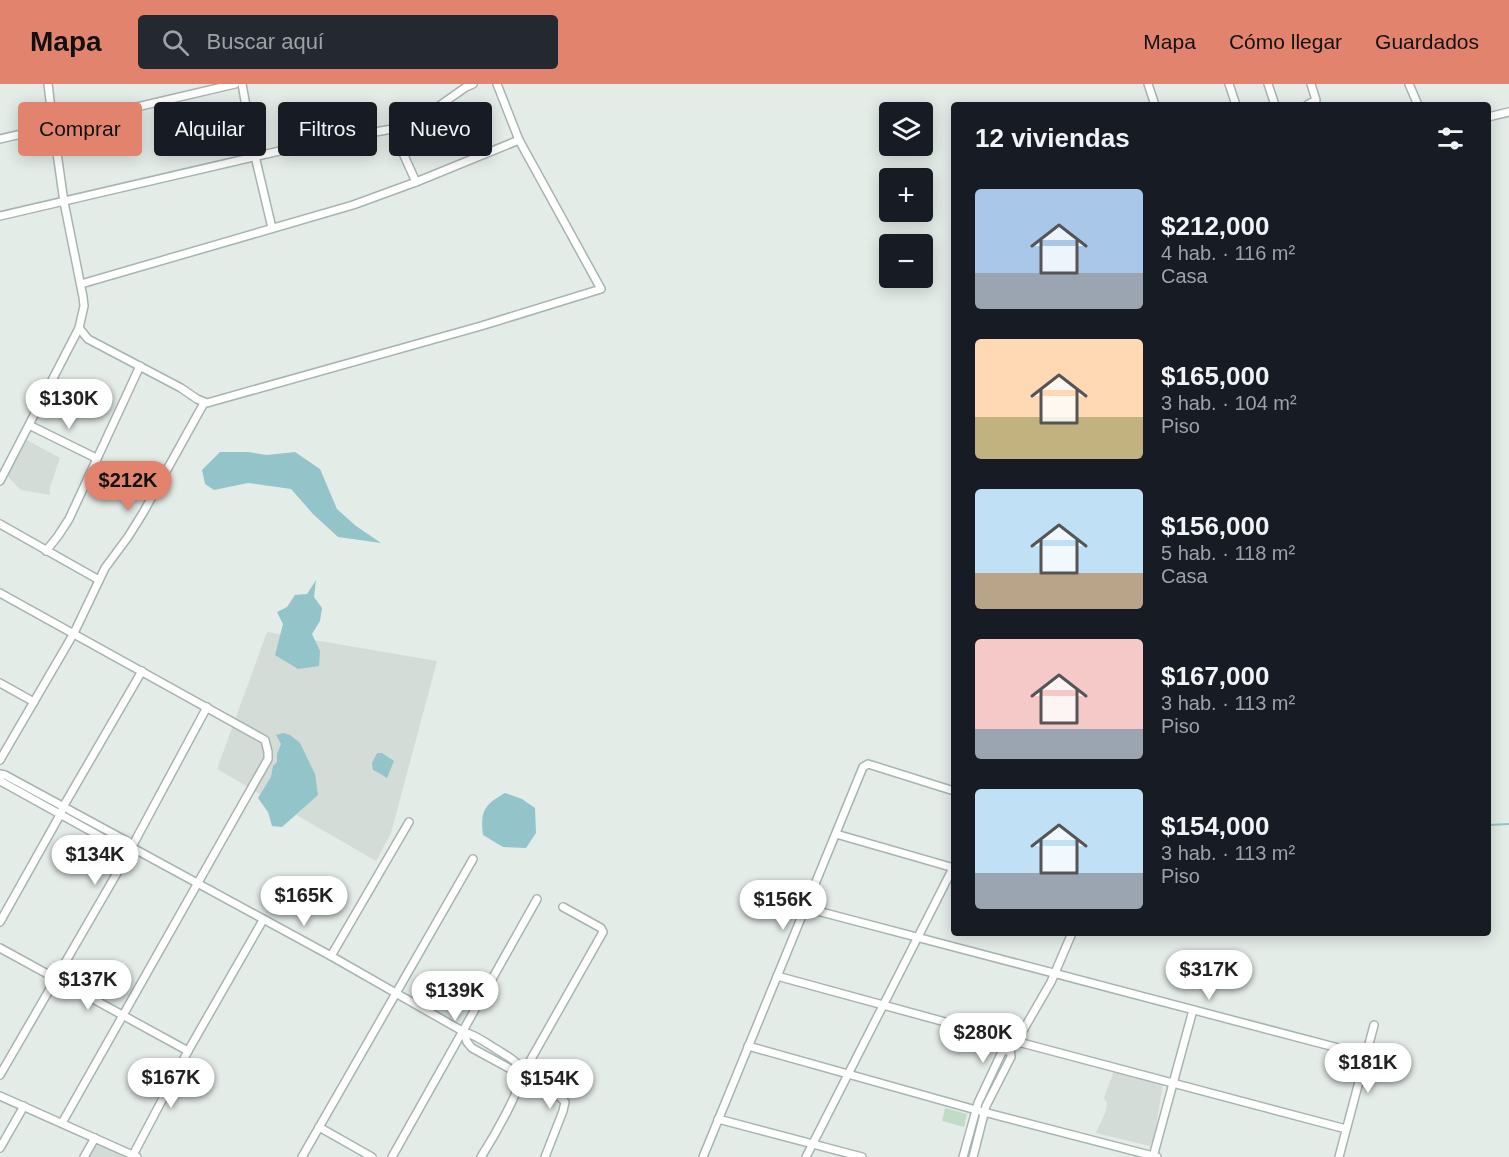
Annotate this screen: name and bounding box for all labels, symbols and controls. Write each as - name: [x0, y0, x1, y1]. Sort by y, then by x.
- search box: [138, 15, 558, 69]
- text: Mapa: [30, 26, 102, 57]
- icon: search: [159, 26, 192, 59]
- text: Buscar aquí: [207, 29, 324, 54]
- text: Mapa: [1143, 30, 1196, 53]
- text: Cómo llegar: [1229, 30, 1342, 53]
- text: Guardados: [1375, 30, 1479, 53]
- chip: Comprar: [18, 102, 142, 156]
- chip: Alquilar: [154, 102, 266, 156]
- chip: Filtros: [278, 102, 377, 156]
- chip: Nuevo: [389, 102, 492, 156]
- map controls: [879, 102, 933, 288]
- button: layers: [879, 102, 933, 156]
- icon: filters: [1434, 122, 1467, 155]
- text: 12 viviendas: [975, 123, 1130, 153]
- button: +: [879, 168, 933, 222]
- text: $212,000: [1161, 211, 1269, 241]
- icon: home: [1023, 213, 1095, 285]
- button: −: [879, 234, 933, 288]
- text: 4 hab. · 116 m²: [1161, 242, 1295, 264]
- text: Casa: [1161, 265, 1208, 287]
- text: $165,000: [1161, 361, 1269, 391]
- icon: home: [1023, 363, 1095, 435]
- pin: $130K: [27, 379, 111, 430]
- text: $130K: [40, 387, 98, 409]
- text: 3 hab. · 104 m²: [1161, 392, 1297, 414]
- text: Piso: [1161, 415, 1200, 437]
- pin: $212K: [86, 461, 170, 512]
- text: $212K: [99, 469, 157, 491]
- text: $156,000: [1161, 511, 1269, 541]
- icon: home: [1023, 513, 1095, 585]
- text: 5 hab. · 118 m²: [1161, 542, 1295, 564]
- text: Casa: [1161, 565, 1208, 587]
- text: $167,000: [1161, 661, 1269, 691]
- icon: home: [1023, 663, 1095, 735]
- text: 3 hab. · 113 m²: [1161, 692, 1295, 714]
- text: Piso: [1161, 715, 1200, 737]
- text: $154,000: [1161, 811, 1269, 841]
- icon: home: [1023, 813, 1095, 885]
- pin: $134K: [53, 835, 137, 886]
- text: 3 hab. · 113 m²: [1161, 842, 1295, 864]
- text: $134K: [66, 843, 124, 865]
- text: Piso: [1161, 865, 1200, 887]
- pin: $165K: [262, 876, 346, 927]
- pin: $156K: [741, 880, 825, 931]
- text: $165K: [275, 884, 333, 906]
- text: $156K: [754, 888, 812, 910]
- pin: $317K: [1167, 950, 1251, 1001]
- text: $317K: [1180, 958, 1238, 980]
- pin: $137K: [46, 960, 130, 1011]
- text: $137K: [59, 968, 117, 990]
- pin: $139K: [413, 971, 497, 1022]
- text: $139K: [426, 979, 484, 1001]
- pin: $280K: [941, 1013, 1025, 1064]
- text: $280K: [954, 1021, 1012, 1043]
- pin: $181K: [1326, 1043, 1410, 1094]
- text: $181K: [1339, 1051, 1397, 1073]
- pin: $167K: [129, 1058, 213, 1109]
- pin: $154K: [508, 1059, 592, 1110]
- text: $167K: [142, 1066, 200, 1088]
- text: $154K: [521, 1067, 579, 1089]

